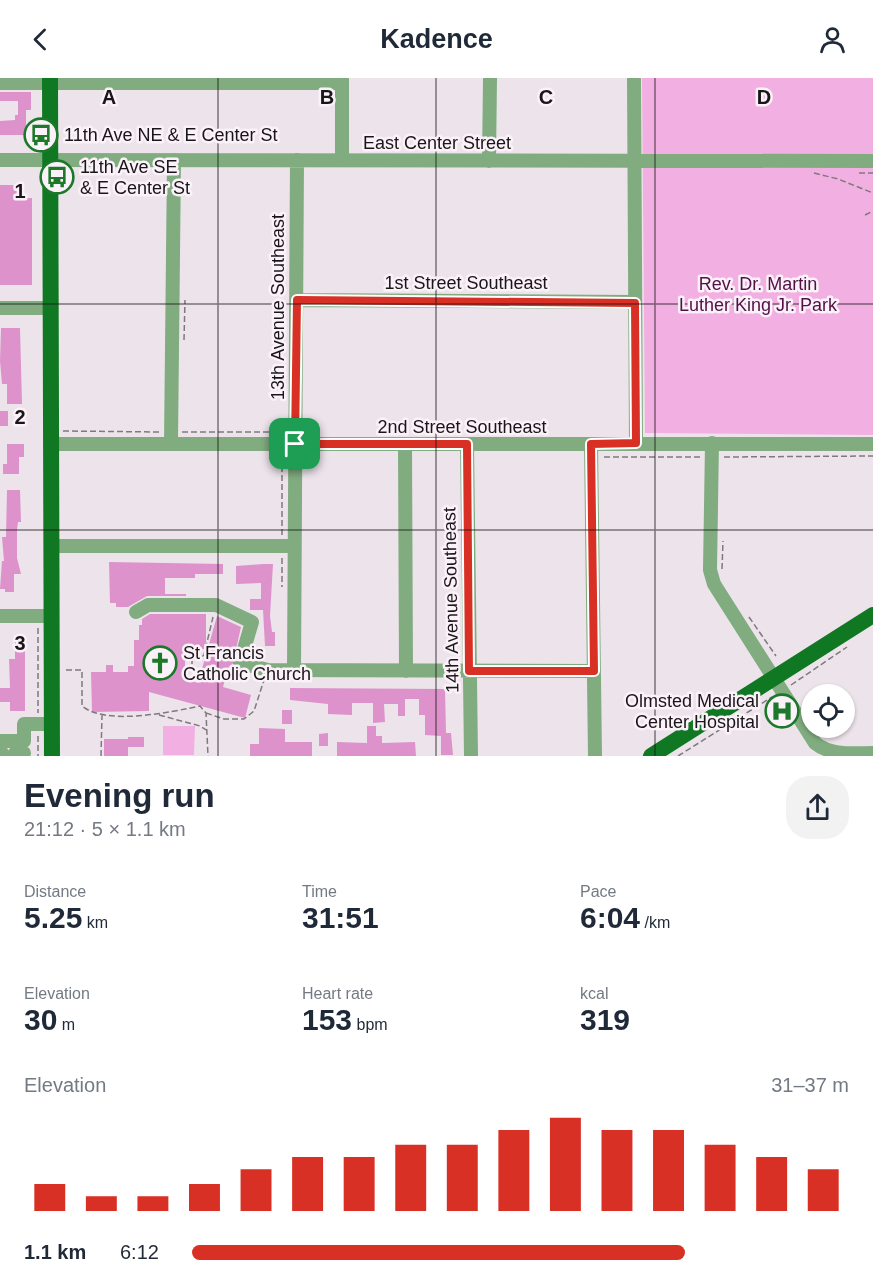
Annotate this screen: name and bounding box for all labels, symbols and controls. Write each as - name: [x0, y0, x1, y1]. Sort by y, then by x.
- icon: back: [24, 23, 57, 56]
- icon: person: [816, 23, 849, 56]
- text: Kadence: [380, 24, 493, 54]
- text: A: [102, 86, 116, 108]
- text: B: [320, 86, 334, 108]
- text: C: [539, 86, 553, 108]
- text: D: [757, 86, 771, 108]
- bus stop icon: 11th Ave NE & E Center St: [23, 117, 59, 153]
- place label: 11th Ave NE & E Center St: [64, 125, 277, 145]
- street label: East Center Street: [363, 133, 511, 153]
- place label: 11th Ave SE & E Center St: [80, 157, 190, 198]
- bus stop icon: 11th Ave SE & E Center St: [39, 159, 75, 195]
- text: 1: [14, 180, 26, 202]
- street label: 13th Avenue Southeast: [268, 214, 288, 400]
- street label: 1st Street Southeast: [384, 273, 548, 293]
- park label: Rev. Dr. Martin Luther King Jr. Park: [679, 274, 838, 315]
- text: 2: [14, 406, 26, 428]
- street label: 2nd Street Southeast: [377, 417, 547, 437]
- pin: [269, 418, 320, 469]
- icon: arrive: [278, 427, 311, 460]
- street label: 14th Avenue Southeast: [439, 507, 463, 693]
- text: 3: [14, 632, 26, 654]
- place label: St Francis Catholic Church: [183, 643, 311, 684]
- church icon: St Francis Catholic Church: [142, 645, 178, 681]
- map controls: [801, 684, 855, 738]
- button: locate: [801, 684, 855, 738]
- place label: Olmsted Medical Center Hospital: [625, 691, 759, 732]
- hospital icon: Olmsted Medical Center Hospital: [764, 693, 800, 729]
- button: share: [786, 776, 849, 839]
- text: Evening run: [24, 777, 215, 814]
- text: 21:12 · 5 × 1.1 km: [24, 818, 186, 840]
- text: Distance: [24, 883, 86, 900]
- text: Time: [302, 883, 337, 900]
- text: Pace: [580, 883, 616, 900]
- text: 5.25: [24, 901, 82, 934]
- text: 31:51: [302, 901, 379, 934]
- text: 6:04: [580, 901, 640, 934]
- text: km: [82, 914, 108, 931]
- text: /km: [640, 914, 670, 931]
- text: Elevation: [24, 985, 90, 1002]
- text: Heart rate: [302, 985, 373, 1002]
- text: kcal: [580, 985, 608, 1002]
- text: 30: [24, 1003, 57, 1036]
- text: 153: [302, 1003, 352, 1036]
- text: 319: [580, 1003, 630, 1036]
- text: m: [57, 1016, 75, 1033]
- text: bpm: [352, 1016, 388, 1033]
- text: Elevation: [24, 1074, 106, 1096]
- text: 31–37 m: [771, 1074, 849, 1096]
- text: 1.1 km: [24, 1241, 86, 1263]
- text: 6:12: [120, 1241, 159, 1263]

